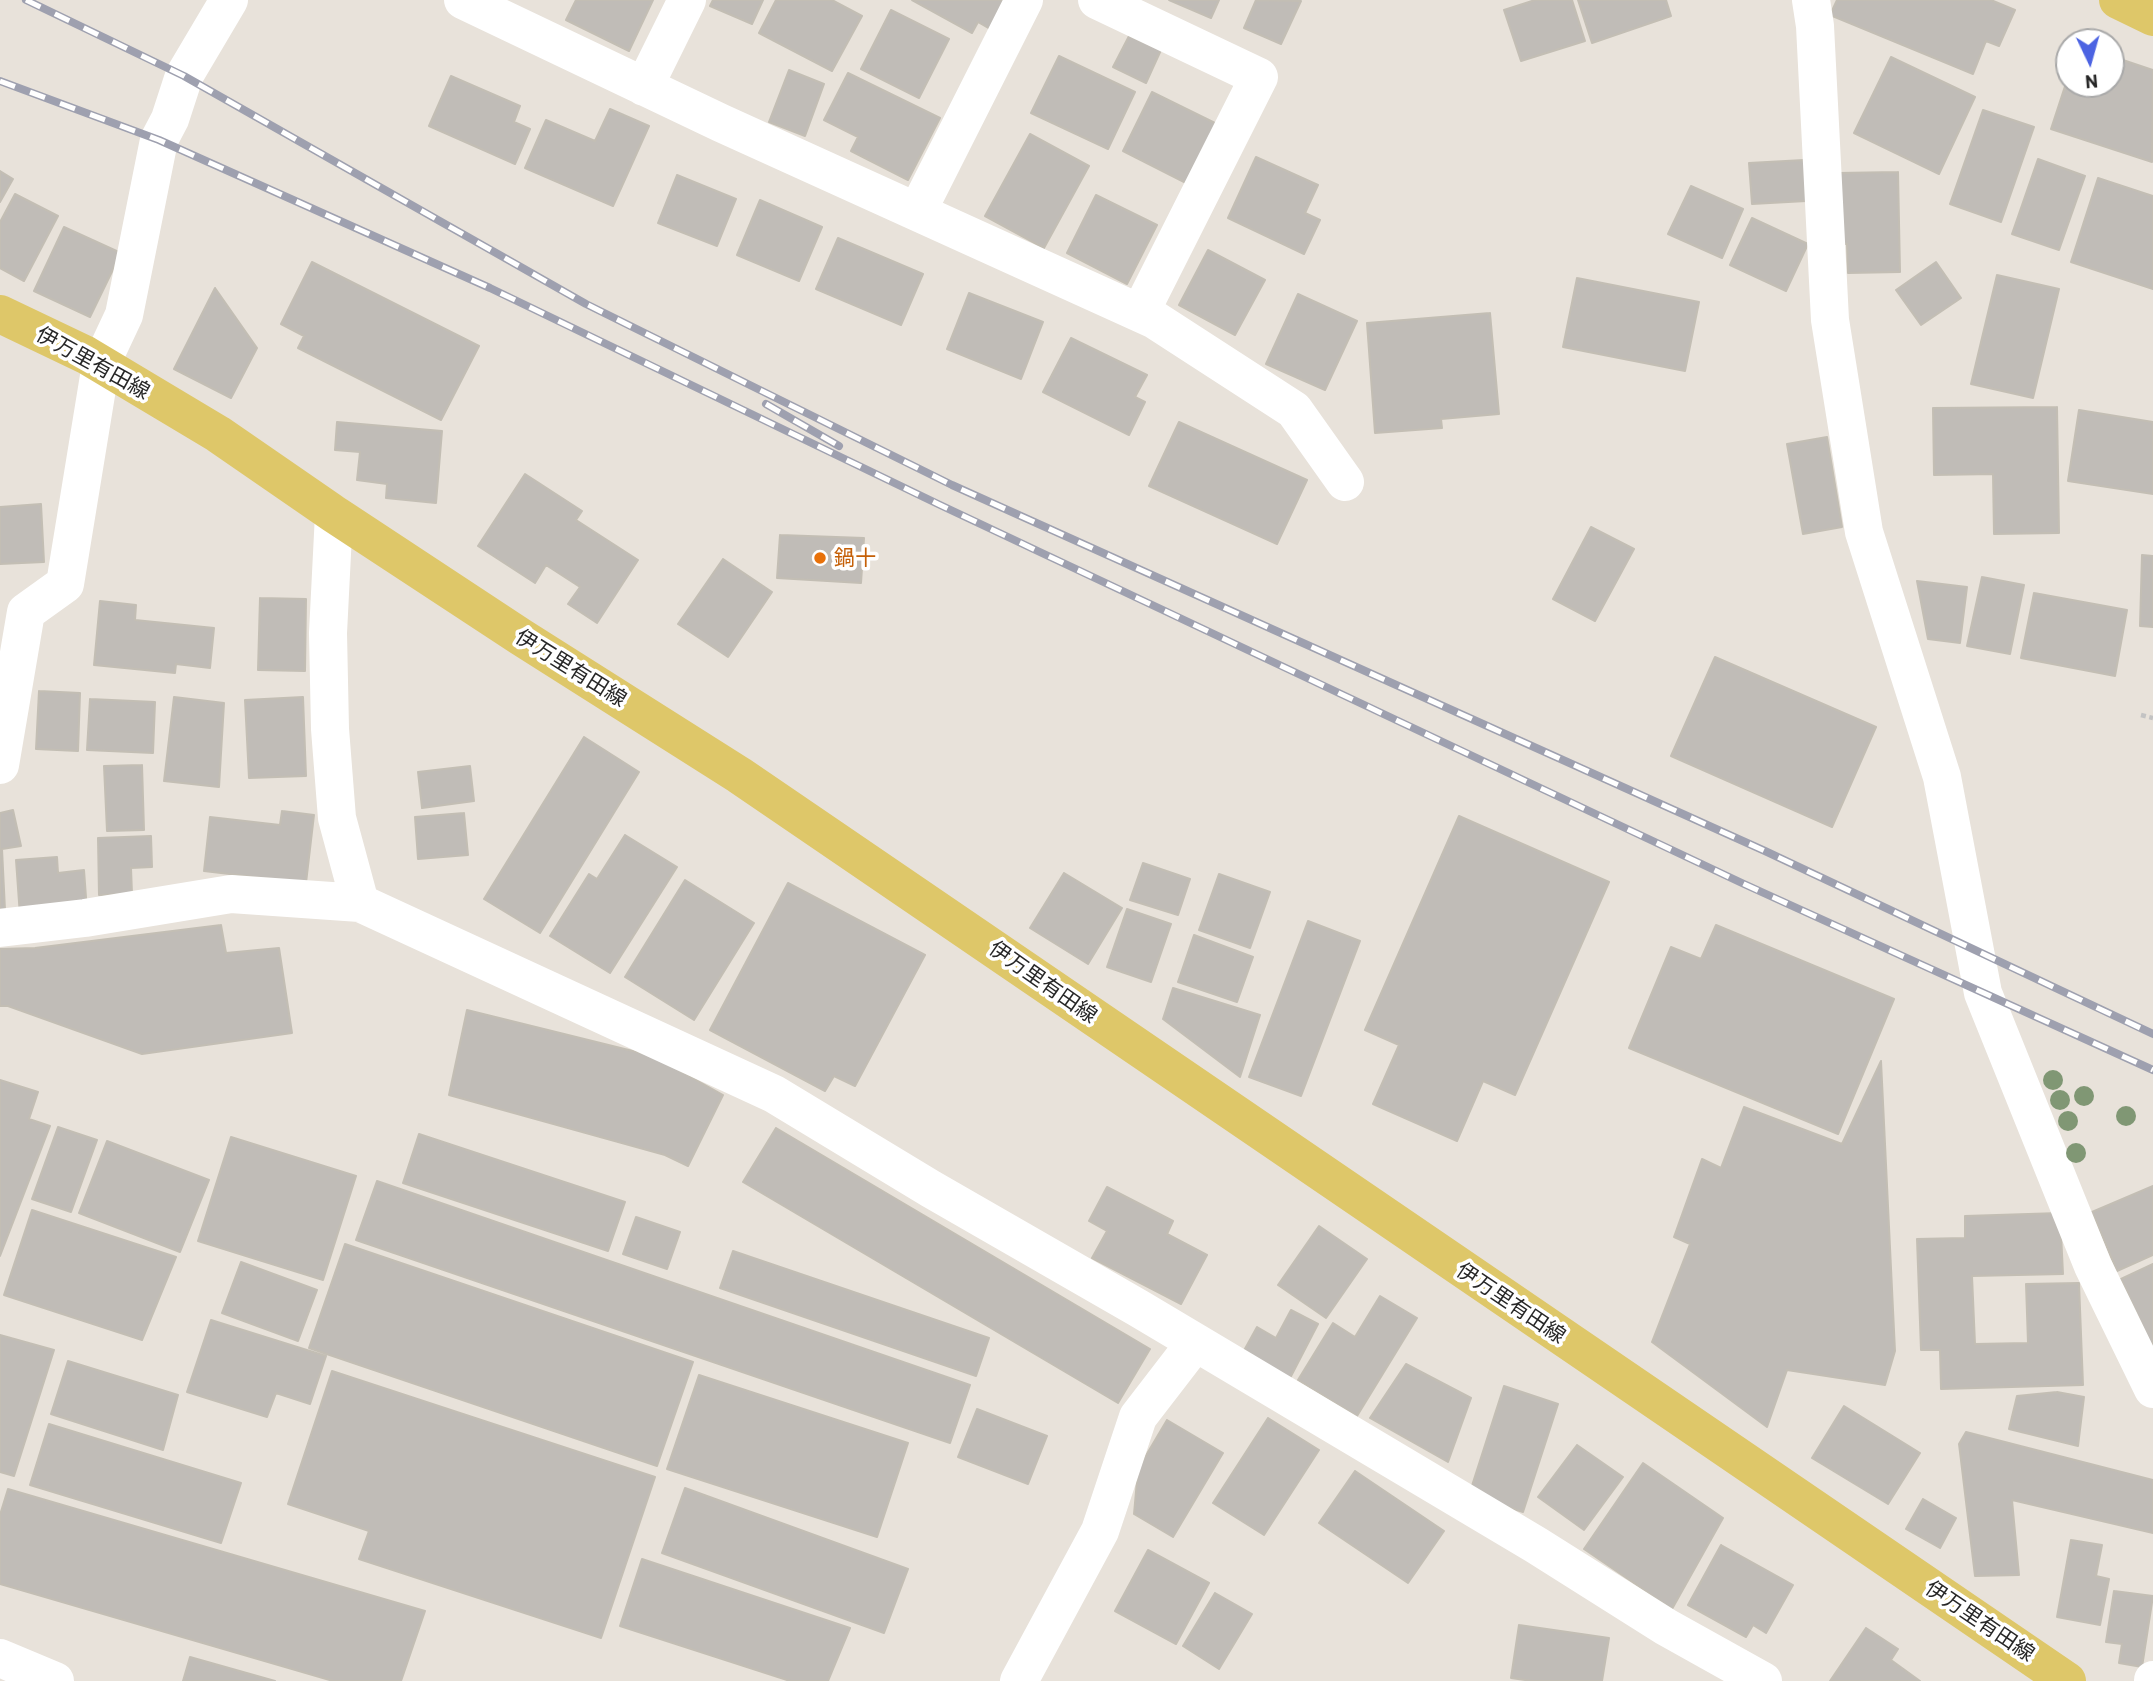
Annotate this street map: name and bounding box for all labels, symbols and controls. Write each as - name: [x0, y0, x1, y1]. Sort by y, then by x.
- north arrow: [2055, 28, 2125, 98]
- text: N: [2084, 70, 2099, 94]
- street label: 伊万里有田線: [32, 321, 154, 405]
- place label: 鍋十: [834, 545, 876, 571]
- marker: 鍋十: [812, 550, 828, 566]
- street label: 伊万里有田線: [511, 624, 631, 712]
- street label: 伊万里有田線: [984, 936, 1102, 1028]
- street label: 伊万里有田線: [1452, 1257, 1570, 1349]
- street label: 伊万里有田線: [1921, 1575, 2039, 1667]

